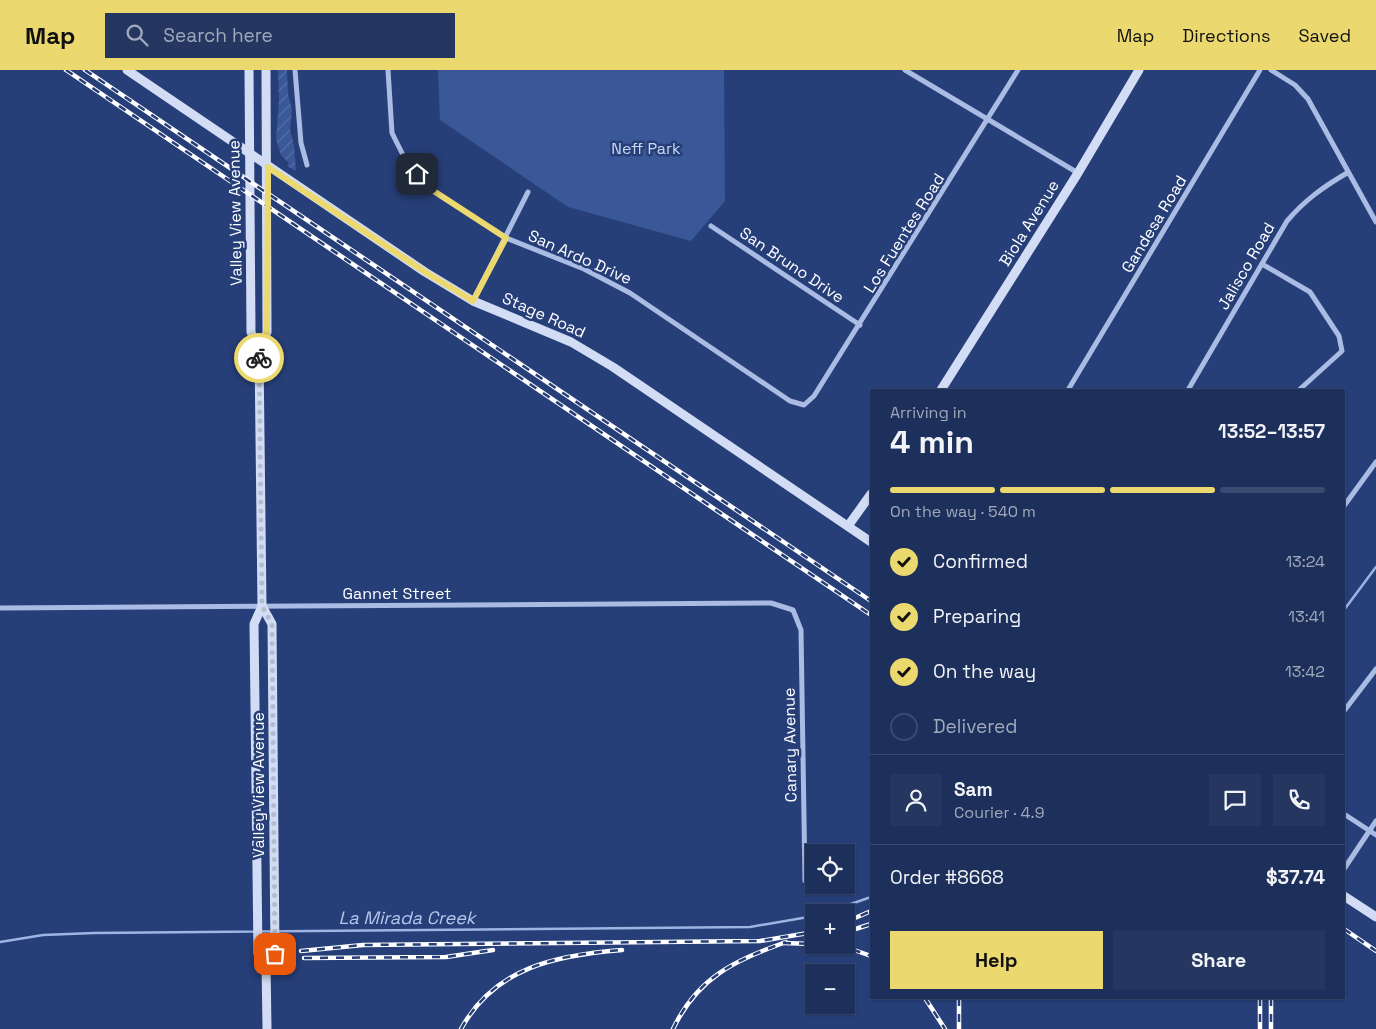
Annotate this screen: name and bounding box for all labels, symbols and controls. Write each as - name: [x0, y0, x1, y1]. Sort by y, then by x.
- search box: [105, 13, 455, 58]
- text: Map: [25, 20, 75, 51]
- icon: search: [123, 21, 151, 49]
- text: Search here: [163, 23, 273, 48]
- text: Map: [1117, 24, 1154, 47]
- text: Directions: [1182, 24, 1271, 47]
- text: Saved: [1299, 24, 1351, 47]
- park label: Neff Park: [611, 138, 681, 159]
- street label: Valley View Avenue: [223, 140, 247, 286]
- pin: [396, 153, 438, 195]
- icon: home: [403, 160, 431, 188]
- street label: Los Fuentes Road: [859, 169, 949, 297]
- street label: Gandesa Road: [1117, 171, 1191, 277]
- street label: Biola Avenue: [994, 176, 1064, 270]
- street label: Jalisco Road: [1213, 219, 1279, 313]
- street label: San Bruno Drive: [736, 222, 848, 308]
- street label: San Ardo Drive: [525, 225, 635, 289]
- street label: Stage Road: [499, 287, 589, 343]
- courier: [234, 333, 284, 383]
- icon: bike: [245, 344, 273, 372]
- text: Arriving in: [890, 402, 967, 423]
- text: 13:52–13:57: [1218, 419, 1325, 444]
- text: 4 min: [890, 422, 974, 462]
- text: On the way · 540 m: [890, 501, 1036, 522]
- icon: check: [890, 548, 918, 576]
- text: Confirmed: [933, 549, 1028, 574]
- text: 13:24: [1285, 551, 1325, 572]
- street label: Gannet Street: [343, 583, 451, 604]
- icon: check: [890, 603, 918, 631]
- text: Preparing: [933, 604, 1021, 629]
- text: 13:41: [1288, 606, 1325, 627]
- icon: check: [890, 658, 918, 686]
- text: On the way: [933, 659, 1036, 684]
- text: 13:42: [1285, 661, 1325, 682]
- street label: Canary Avenue: [779, 687, 801, 803]
- street label: Valley View Avenue: [248, 712, 269, 858]
- text: Delivered: [933, 714, 1018, 739]
- button: person: [890, 774, 942, 826]
- button: chat: [1209, 774, 1261, 826]
- button: phone: [1273, 774, 1325, 826]
- text: Sam: [954, 777, 993, 802]
- text: Courier · 4.9: [954, 802, 1044, 823]
- map controls: [805, 844, 855, 1014]
- button: locate: [805, 844, 855, 894]
- text: Order #8668: [890, 865, 1004, 890]
- text: $37.74: [1266, 865, 1325, 890]
- button: +: [805, 904, 855, 954]
- water label: La Mirada Creek: [339, 906, 478, 929]
- button: Help: [890, 931, 1103, 989]
- button: Share: [1113, 931, 1325, 989]
- pin: [254, 933, 296, 975]
- icon: bag: [261, 940, 289, 968]
- button: −: [805, 964, 855, 1014]

